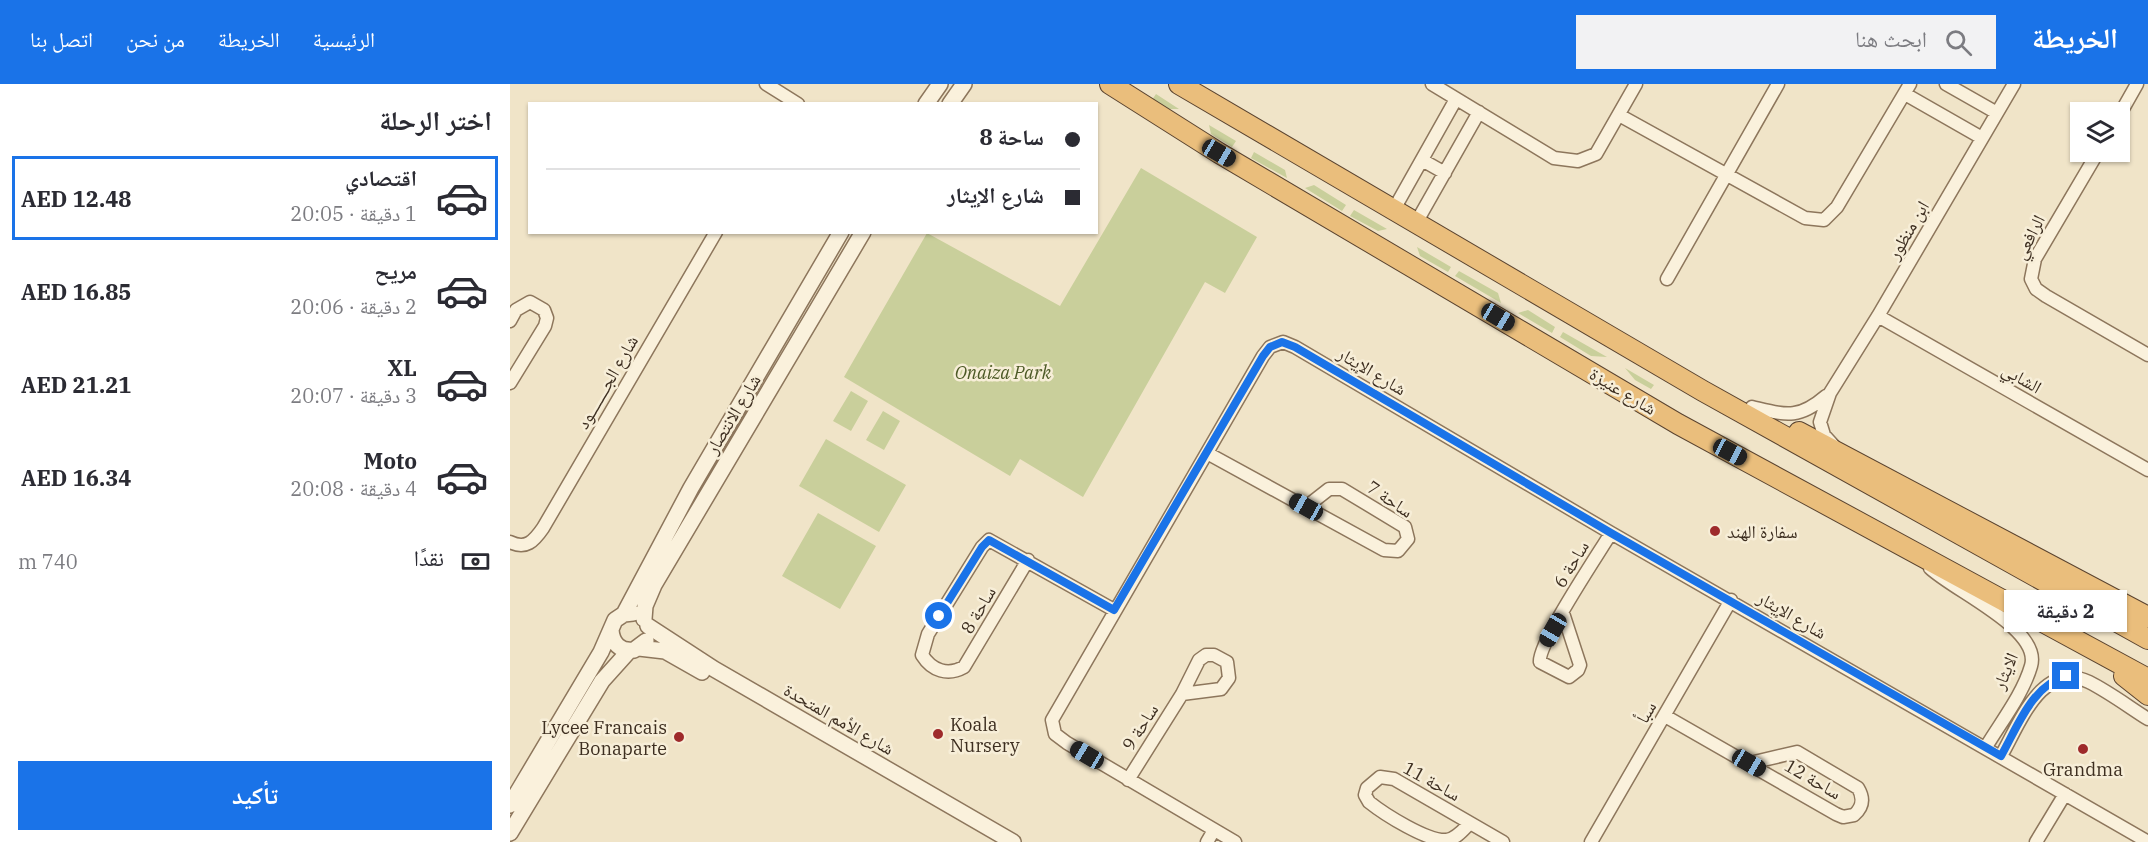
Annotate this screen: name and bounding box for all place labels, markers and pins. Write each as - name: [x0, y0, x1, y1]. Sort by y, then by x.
- place label: سفارة الهند: [1727, 520, 1798, 543]
- marker: سفارة الهند: [1708, 524, 1722, 538]
- place label: Koala Nursery: [950, 713, 1020, 757]
- place label: Lycee Francais Bonaparte: [541, 716, 667, 760]
- marker: Koala Nursery: [931, 727, 945, 741]
- marker: Lycee Francais Bonaparte: [672, 730, 686, 744]
- marker: Grandma: [2076, 742, 2090, 756]
- place label: Grandma: [2043, 758, 2123, 781]

